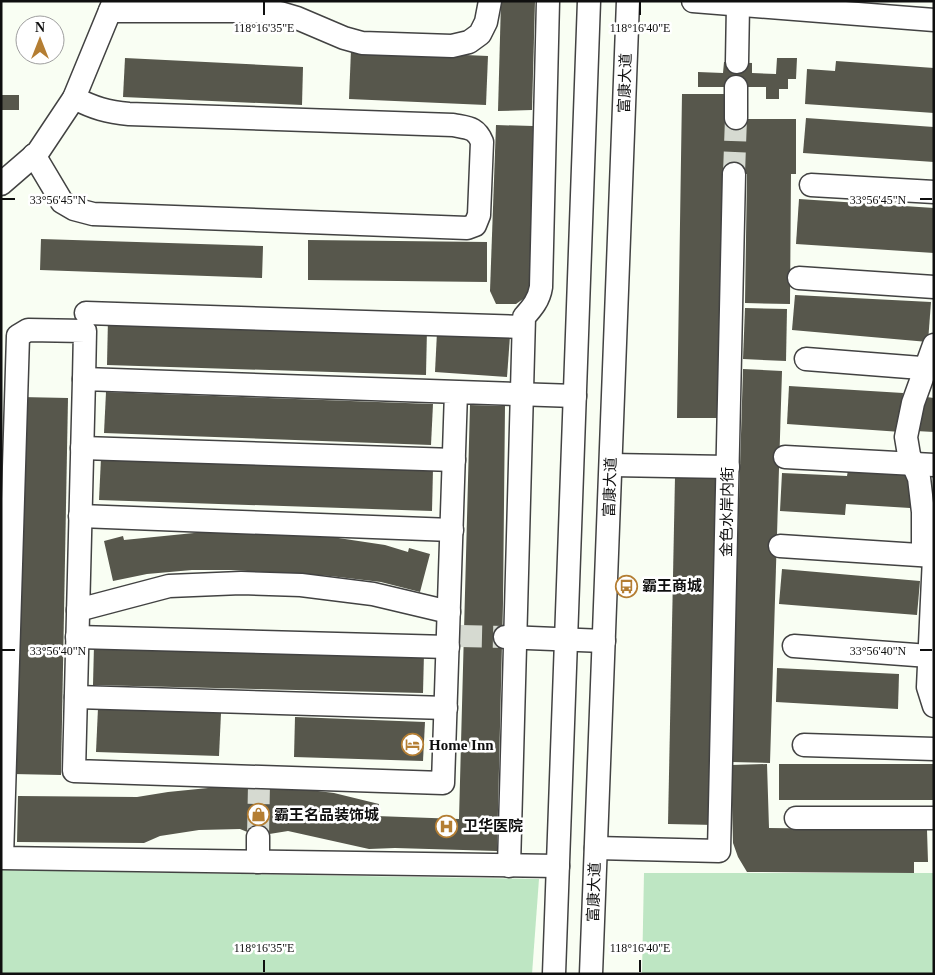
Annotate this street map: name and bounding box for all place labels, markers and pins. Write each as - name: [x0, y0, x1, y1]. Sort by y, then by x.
- bus stop icon: 霸王商城: [614, 574, 638, 598]
- place label: 霸王商城: [642, 577, 702, 594]
- hotel icon: Home Inn: [401, 733, 425, 757]
- place label: Home Inn: [429, 737, 494, 753]
- shop icon: 霸王名品装饰城: [246, 803, 270, 827]
- place label: 霸王名品装饰城: [274, 806, 379, 823]
- hospital icon: 卫华医院: [435, 814, 459, 838]
- place label: 卫华医院: [463, 817, 523, 834]

